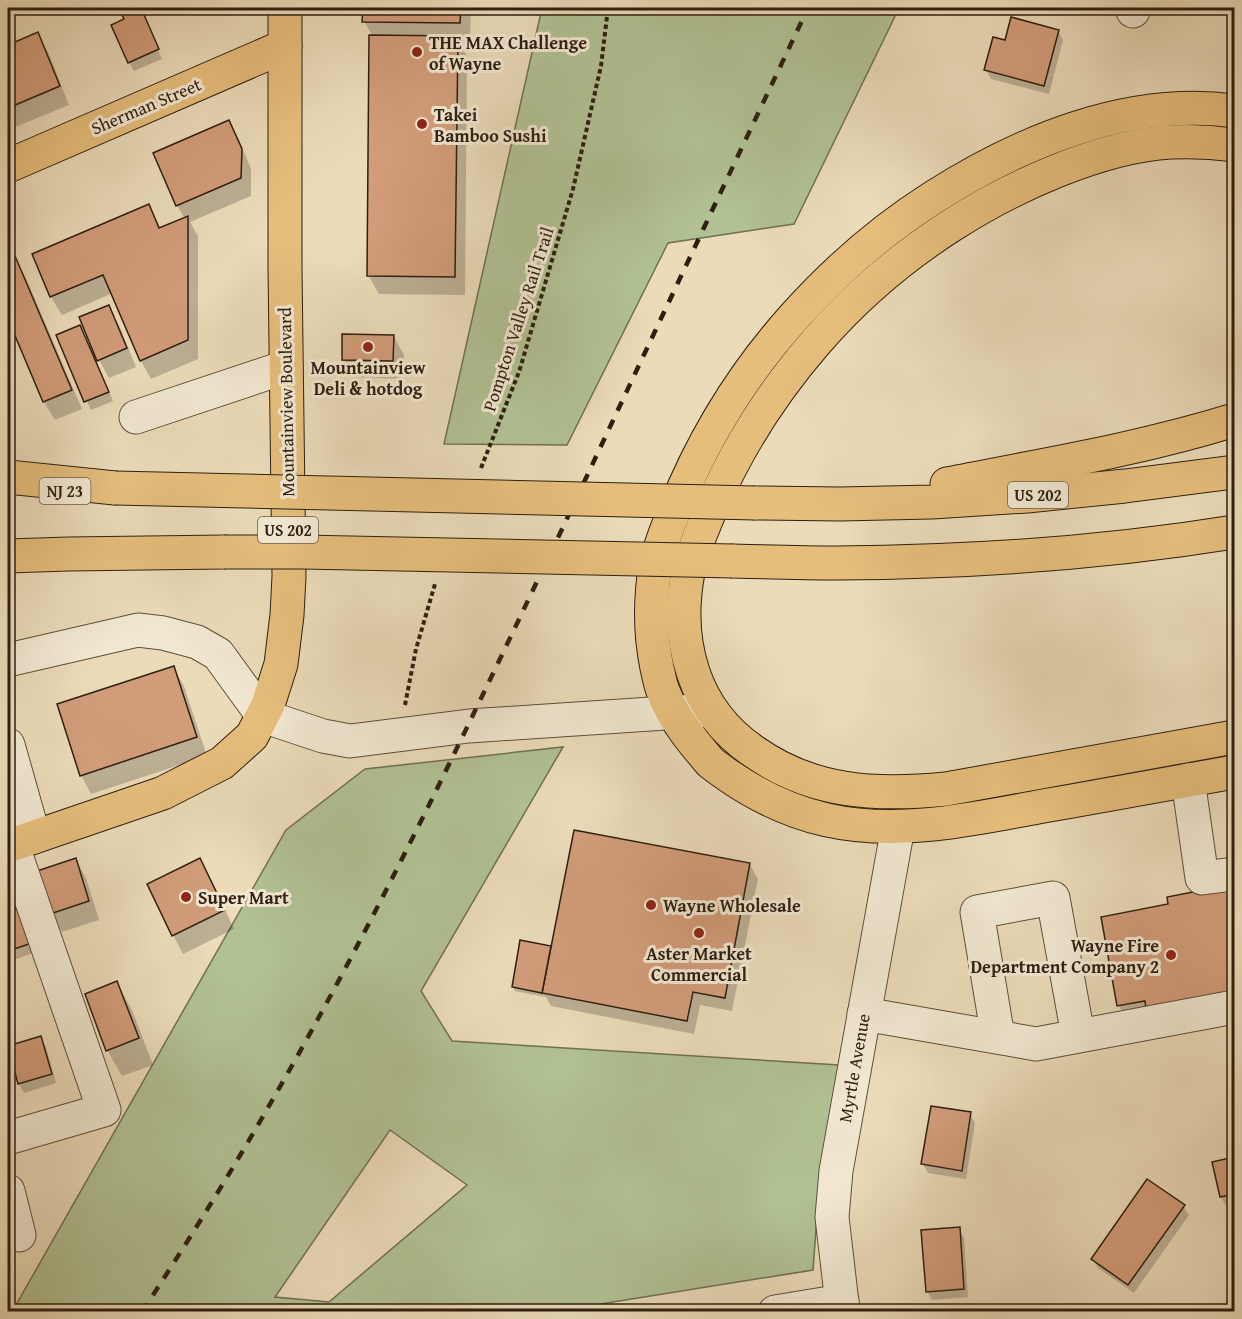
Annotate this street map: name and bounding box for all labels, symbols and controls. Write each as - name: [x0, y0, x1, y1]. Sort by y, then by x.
- place label: THE MAX Challenge of Wayne: [429, 29, 587, 77]
- marker: THE MAX Challenge of Wayne: [410, 45, 424, 59]
- street label: Sherman Street: [87, 70, 206, 141]
- place label: Takei Bamboo Sushi: [434, 101, 547, 149]
- marker: Takei Bamboo Sushi: [415, 117, 429, 131]
- street label: Pompton Valley Rail Trail: [475, 223, 561, 415]
- street label: Mountainview Boulevard: [271, 307, 301, 497]
- marker: Mountainview Deli & hotdog: [361, 340, 375, 354]
- place label: Mountainview Deli & hotdog: [311, 354, 425, 402]
- road number: NJ 23: [40, 478, 90, 504]
- road number: US 202: [1008, 482, 1068, 508]
- road number: US 202: [258, 517, 318, 543]
- place label: Super Mart: [198, 884, 289, 911]
- marker: Super Mart: [179, 890, 193, 904]
- place label: Wayne Wholesale: [663, 892, 801, 919]
- marker: Wayne Wholesale: [644, 898, 658, 912]
- marker: Aster Market Commercial: [692, 926, 706, 940]
- place label: Wayne Fire Department Company 2: [970, 932, 1159, 980]
- place label: Aster Market Commercial: [646, 940, 752, 988]
- marker: Wayne Fire Department Company 2: [1164, 948, 1178, 962]
- street label: Myrtle Avenue: [831, 1011, 877, 1125]

